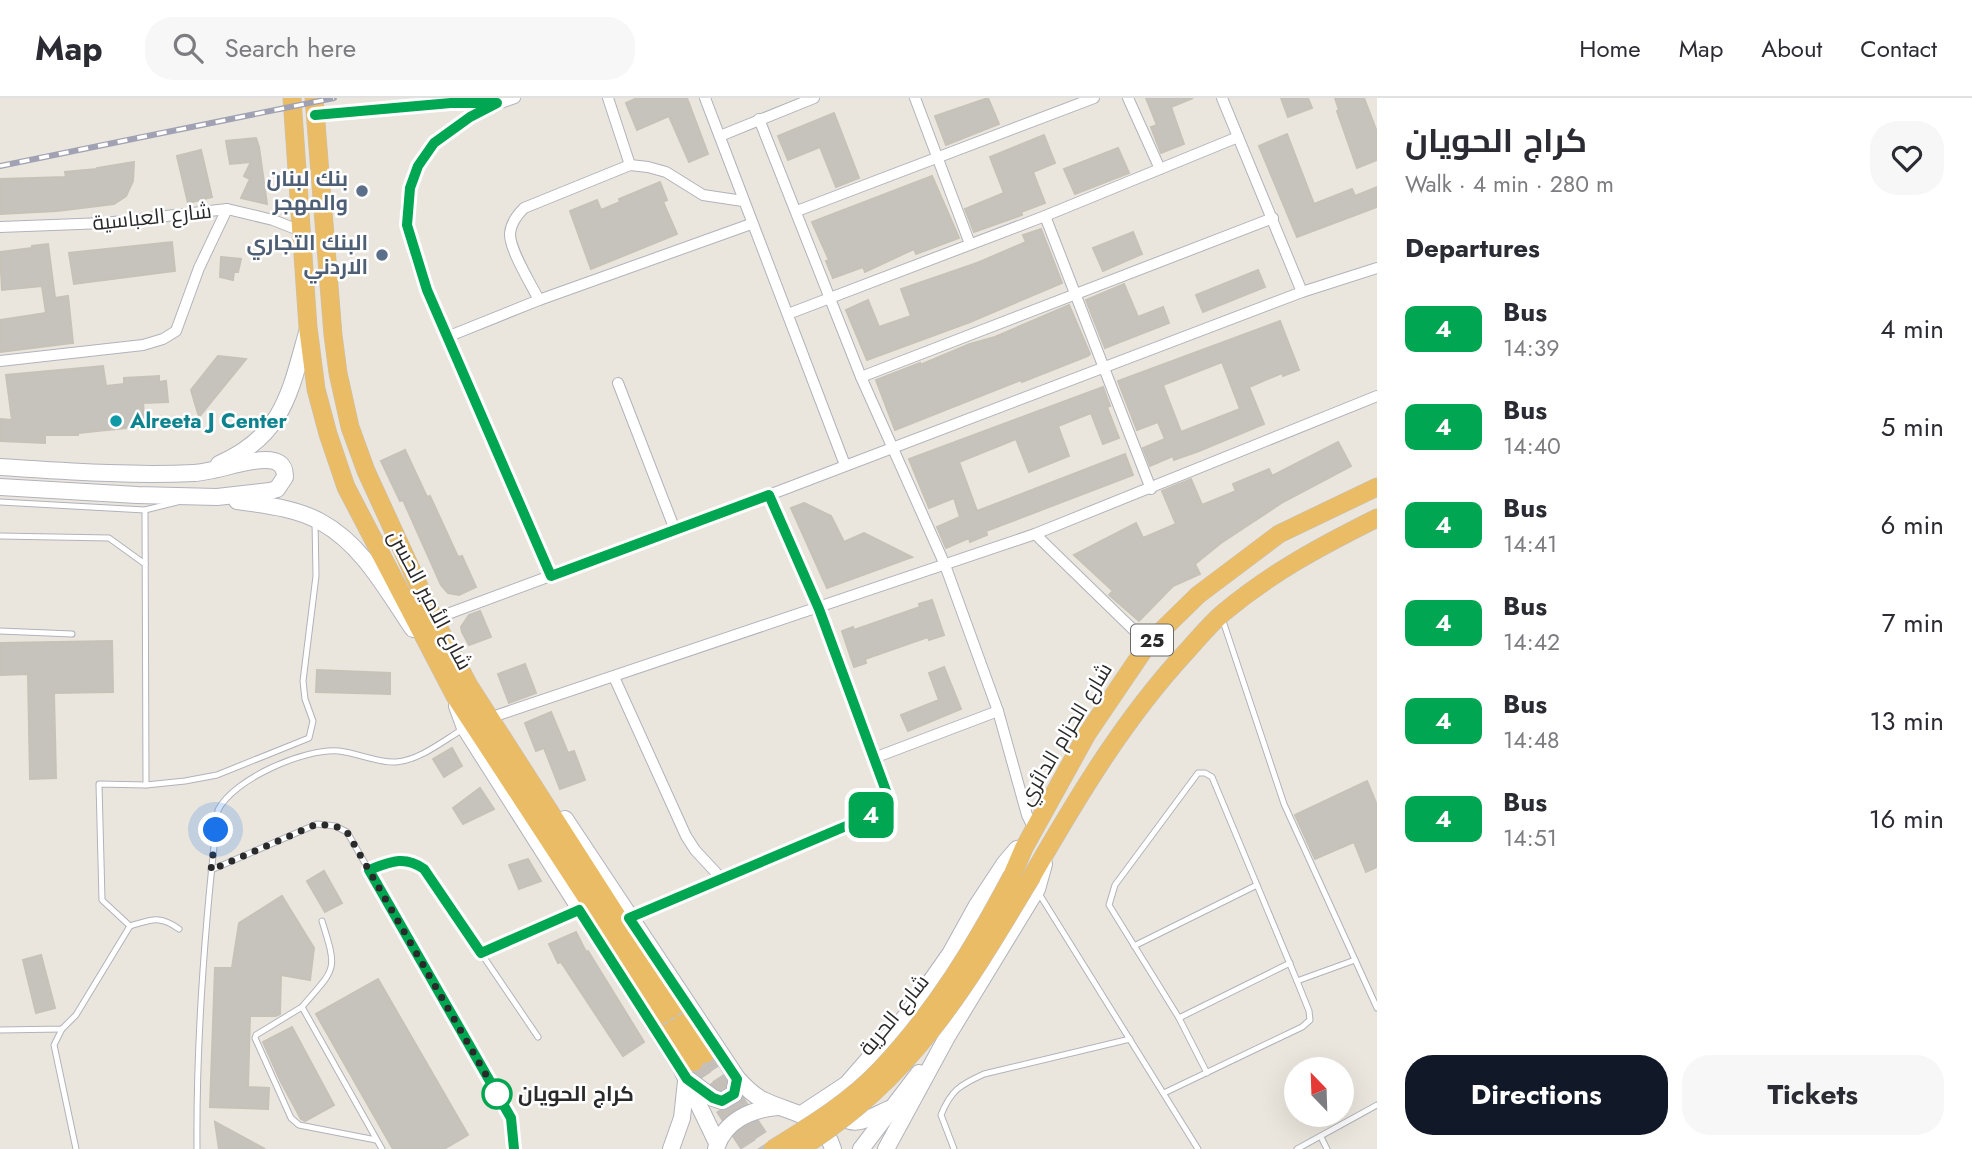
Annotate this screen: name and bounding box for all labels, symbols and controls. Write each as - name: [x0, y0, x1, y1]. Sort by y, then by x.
- search box: [145, 17, 635, 80]
- text: Map: [35, 25, 103, 72]
- icon: search: [169, 29, 207, 67]
- text: Search here: [225, 29, 356, 67]
- text: Home: [1579, 31, 1641, 66]
- text: Map: [1679, 31, 1723, 66]
- text: About: [1761, 31, 1822, 66]
- text: Contact: [1860, 31, 1937, 66]
- text: كراج الحويان: [1405, 117, 1587, 164]
- button: heart: [1870, 121, 1944, 195]
- place label: بنك لبنان والمهجر: [267, 164, 348, 218]
- text: Walk · 4 min · 280 m: [1405, 167, 1614, 201]
- marker: بنك لبنان والمهجر: [354, 183, 370, 199]
- street label: شارع العباسية: [91, 196, 213, 238]
- place label: البنك التجاري الاردني: [247, 228, 368, 284]
- text: Departures: [1405, 229, 1540, 267]
- marker: البنك التجاري الاردني: [374, 247, 390, 263]
- text: Bus: [1503, 293, 1547, 331]
- text: 4 min: [1880, 310, 1944, 348]
- text: 4: [1435, 311, 1452, 346]
- text: 14:39: [1503, 331, 1559, 365]
- text: Bus: [1503, 391, 1547, 429]
- place label: Alreeta J Center: [129, 406, 288, 436]
- text: 5 min: [1881, 408, 1944, 446]
- text: 4: [1435, 409, 1452, 444]
- marker: Alreeta J Center: [108, 413, 124, 429]
- text: 14:40: [1503, 429, 1561, 463]
- text: Bus: [1503, 489, 1547, 527]
- text: 6 min: [1881, 506, 1944, 544]
- text: 4: [1435, 507, 1452, 542]
- street label: شارع الأمير الحسن: [380, 525, 480, 675]
- text: 14:41: [1503, 527, 1557, 561]
- text: Bus: [1503, 587, 1547, 625]
- text: 7 min: [1882, 604, 1944, 642]
- text: 4: [1435, 605, 1452, 640]
- road number: 25: [1131, 624, 1173, 656]
- text: 14:42: [1503, 625, 1560, 659]
- street label: شارع الحزام الدائري: [1011, 657, 1120, 811]
- text: Bus: [1503, 685, 1547, 723]
- text: 13 min: [1870, 702, 1944, 740]
- text: 4: [1435, 703, 1452, 738]
- text: 14:48: [1503, 723, 1560, 757]
- text: Bus: [1503, 783, 1547, 821]
- line badge: 4: [848, 792, 894, 838]
- text: 4: [863, 797, 879, 832]
- text: 16 min: [1869, 800, 1944, 838]
- text: 4: [1435, 801, 1452, 836]
- your location: [198, 812, 233, 847]
- text: 14:51: [1503, 821, 1557, 855]
- street label: شارع الحرية: [852, 968, 936, 1062]
- button: Directions: [1405, 1055, 1668, 1135]
- button: Tickets: [1682, 1055, 1944, 1135]
- north arrow: [1284, 1057, 1354, 1127]
- map controls: [1284, 1057, 1354, 1127]
- marker: كراج الحويان: [482, 1079, 512, 1109]
- place label: كراج الحويان: [518, 1079, 634, 1109]

